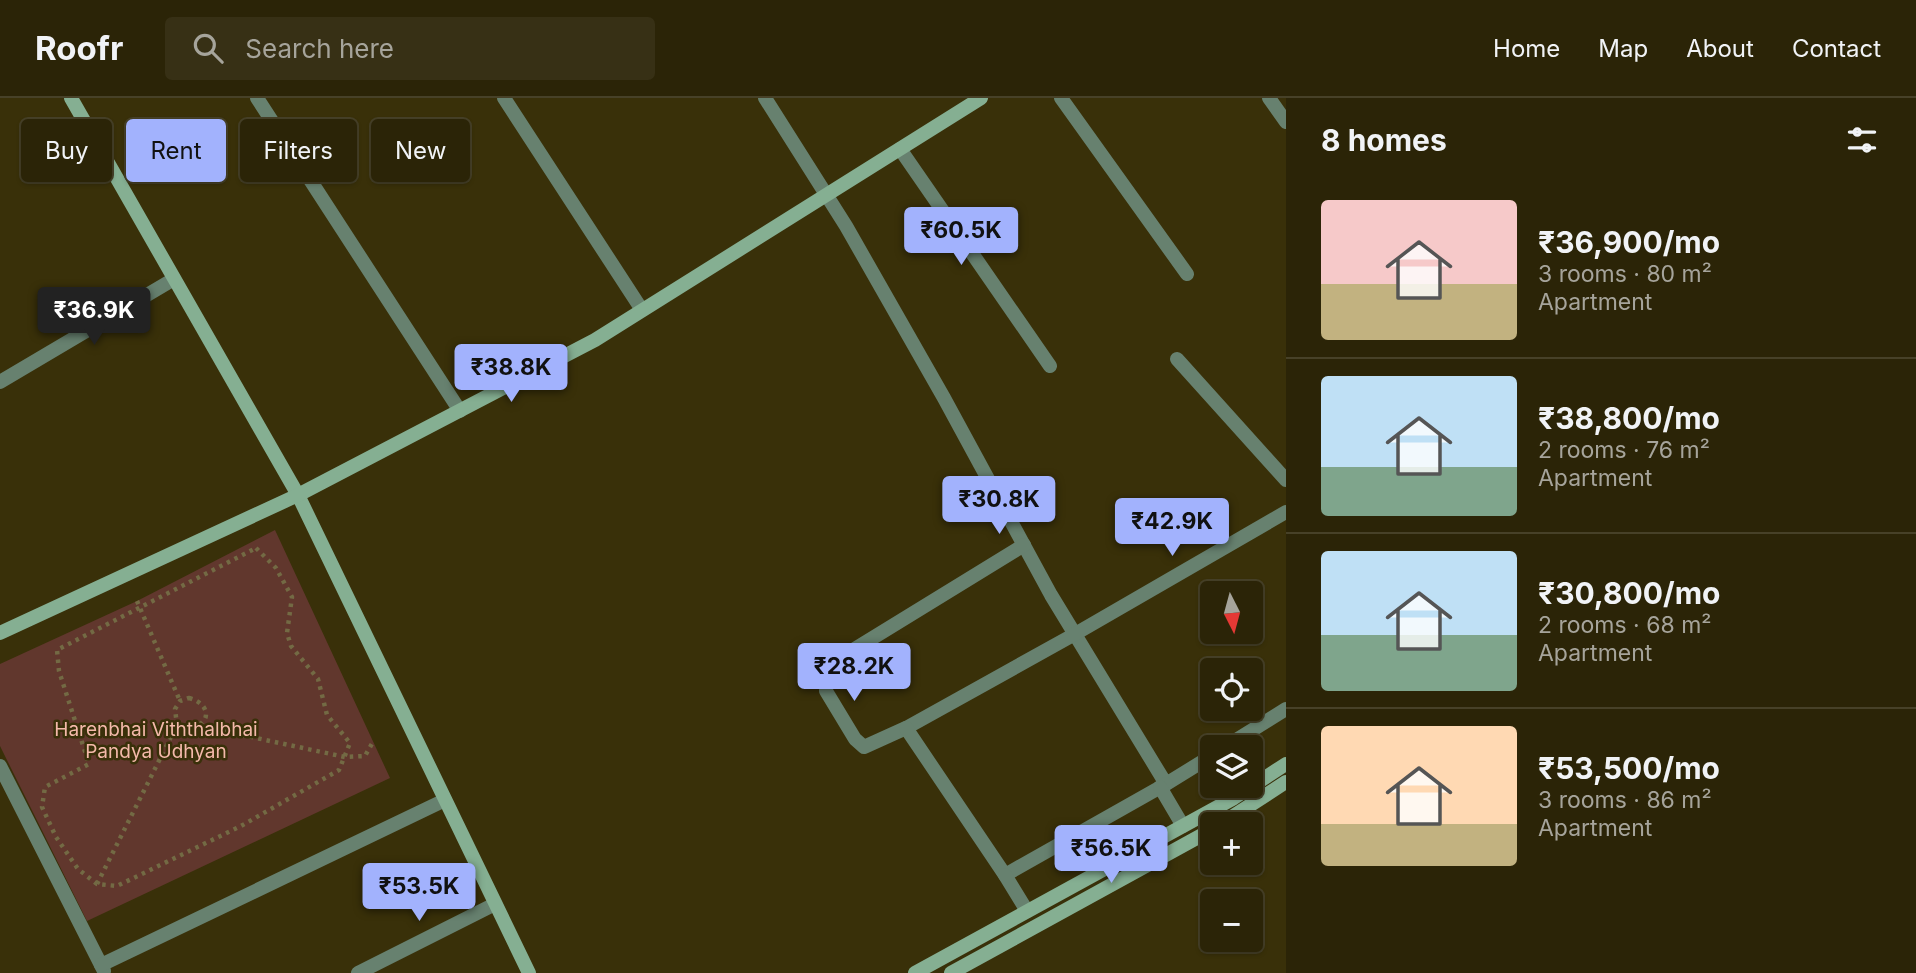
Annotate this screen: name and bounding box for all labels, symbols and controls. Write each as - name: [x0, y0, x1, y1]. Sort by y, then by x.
- search box: [165, 17, 655, 80]
- text: Roofr: [35, 28, 123, 68]
- icon: search: [189, 29, 227, 67]
- text: Search here: [245, 33, 394, 64]
- text: Home: [1493, 34, 1560, 63]
- text: Map: [1598, 34, 1648, 63]
- text: About: [1686, 34, 1754, 63]
- text: Contact: [1792, 34, 1881, 63]
- chip: Buy: [21, 119, 112, 182]
- chip: Rent: [126, 119, 226, 182]
- chip: Filters: [240, 119, 357, 182]
- chip: New: [371, 119, 470, 182]
- icon: filters: [1843, 121, 1881, 159]
- text: 8 homes: [1321, 122, 1447, 158]
- pin: ₹60.5K: [904, 208, 1018, 267]
- text: ₹60.5K: [920, 216, 1002, 244]
- text: ₹36,900/mo: [1538, 224, 1720, 260]
- icon: home: [1377, 228, 1461, 312]
- text: 3 rooms · 80 m²: [1538, 260, 1712, 288]
- pin: ₹36.9K: [37, 288, 151, 347]
- text: Apartment: [1538, 288, 1652, 316]
- text: ₹36.9K: [53, 296, 135, 324]
- pin: ₹38.8K: [454, 344, 568, 404]
- text: ₹38.8K: [470, 353, 552, 381]
- text: ₹38,800/mo: [1538, 400, 1720, 436]
- icon: home: [1377, 404, 1461, 488]
- text: 2 rooms · 76 m²: [1538, 436, 1710, 464]
- text: Apartment: [1538, 464, 1652, 492]
- pin: ₹30.8K: [942, 476, 1056, 536]
- text: ₹30.8K: [958, 485, 1040, 513]
- pin: ₹42.9K: [1115, 498, 1229, 558]
- text: ₹42.9K: [1131, 507, 1213, 535]
- text: ₹30,800/mo: [1538, 575, 1720, 611]
- icon: home: [1377, 579, 1461, 663]
- north arrow: [1200, 581, 1264, 644]
- map controls: [1200, 581, 1263, 952]
- text: 2 rooms · 68 m²: [1538, 611, 1711, 639]
- text: Apartment: [1538, 639, 1652, 667]
- pin: ₹28.2K: [797, 644, 911, 703]
- text: ₹28.2K: [814, 652, 894, 680]
- button: locate: [1200, 658, 1263, 721]
- park label: Harenbhai Viththalbhai Pandya Udhyan: [54, 718, 258, 763]
- button: layers: [1200, 735, 1263, 798]
- text: ₹53,500/mo: [1538, 750, 1720, 786]
- icon: home: [1377, 754, 1461, 838]
- text: 3 rooms · 86 m²: [1538, 786, 1712, 814]
- button: +: [1200, 812, 1263, 875]
- text: Apartment: [1538, 814, 1652, 842]
- pin: ₹56.5K: [1054, 826, 1168, 885]
- text: ₹56.5K: [1071, 834, 1151, 862]
- pin: ₹53.5K: [362, 864, 476, 923]
- text: ₹53.5K: [379, 872, 459, 900]
- button: −: [1200, 889, 1263, 952]

